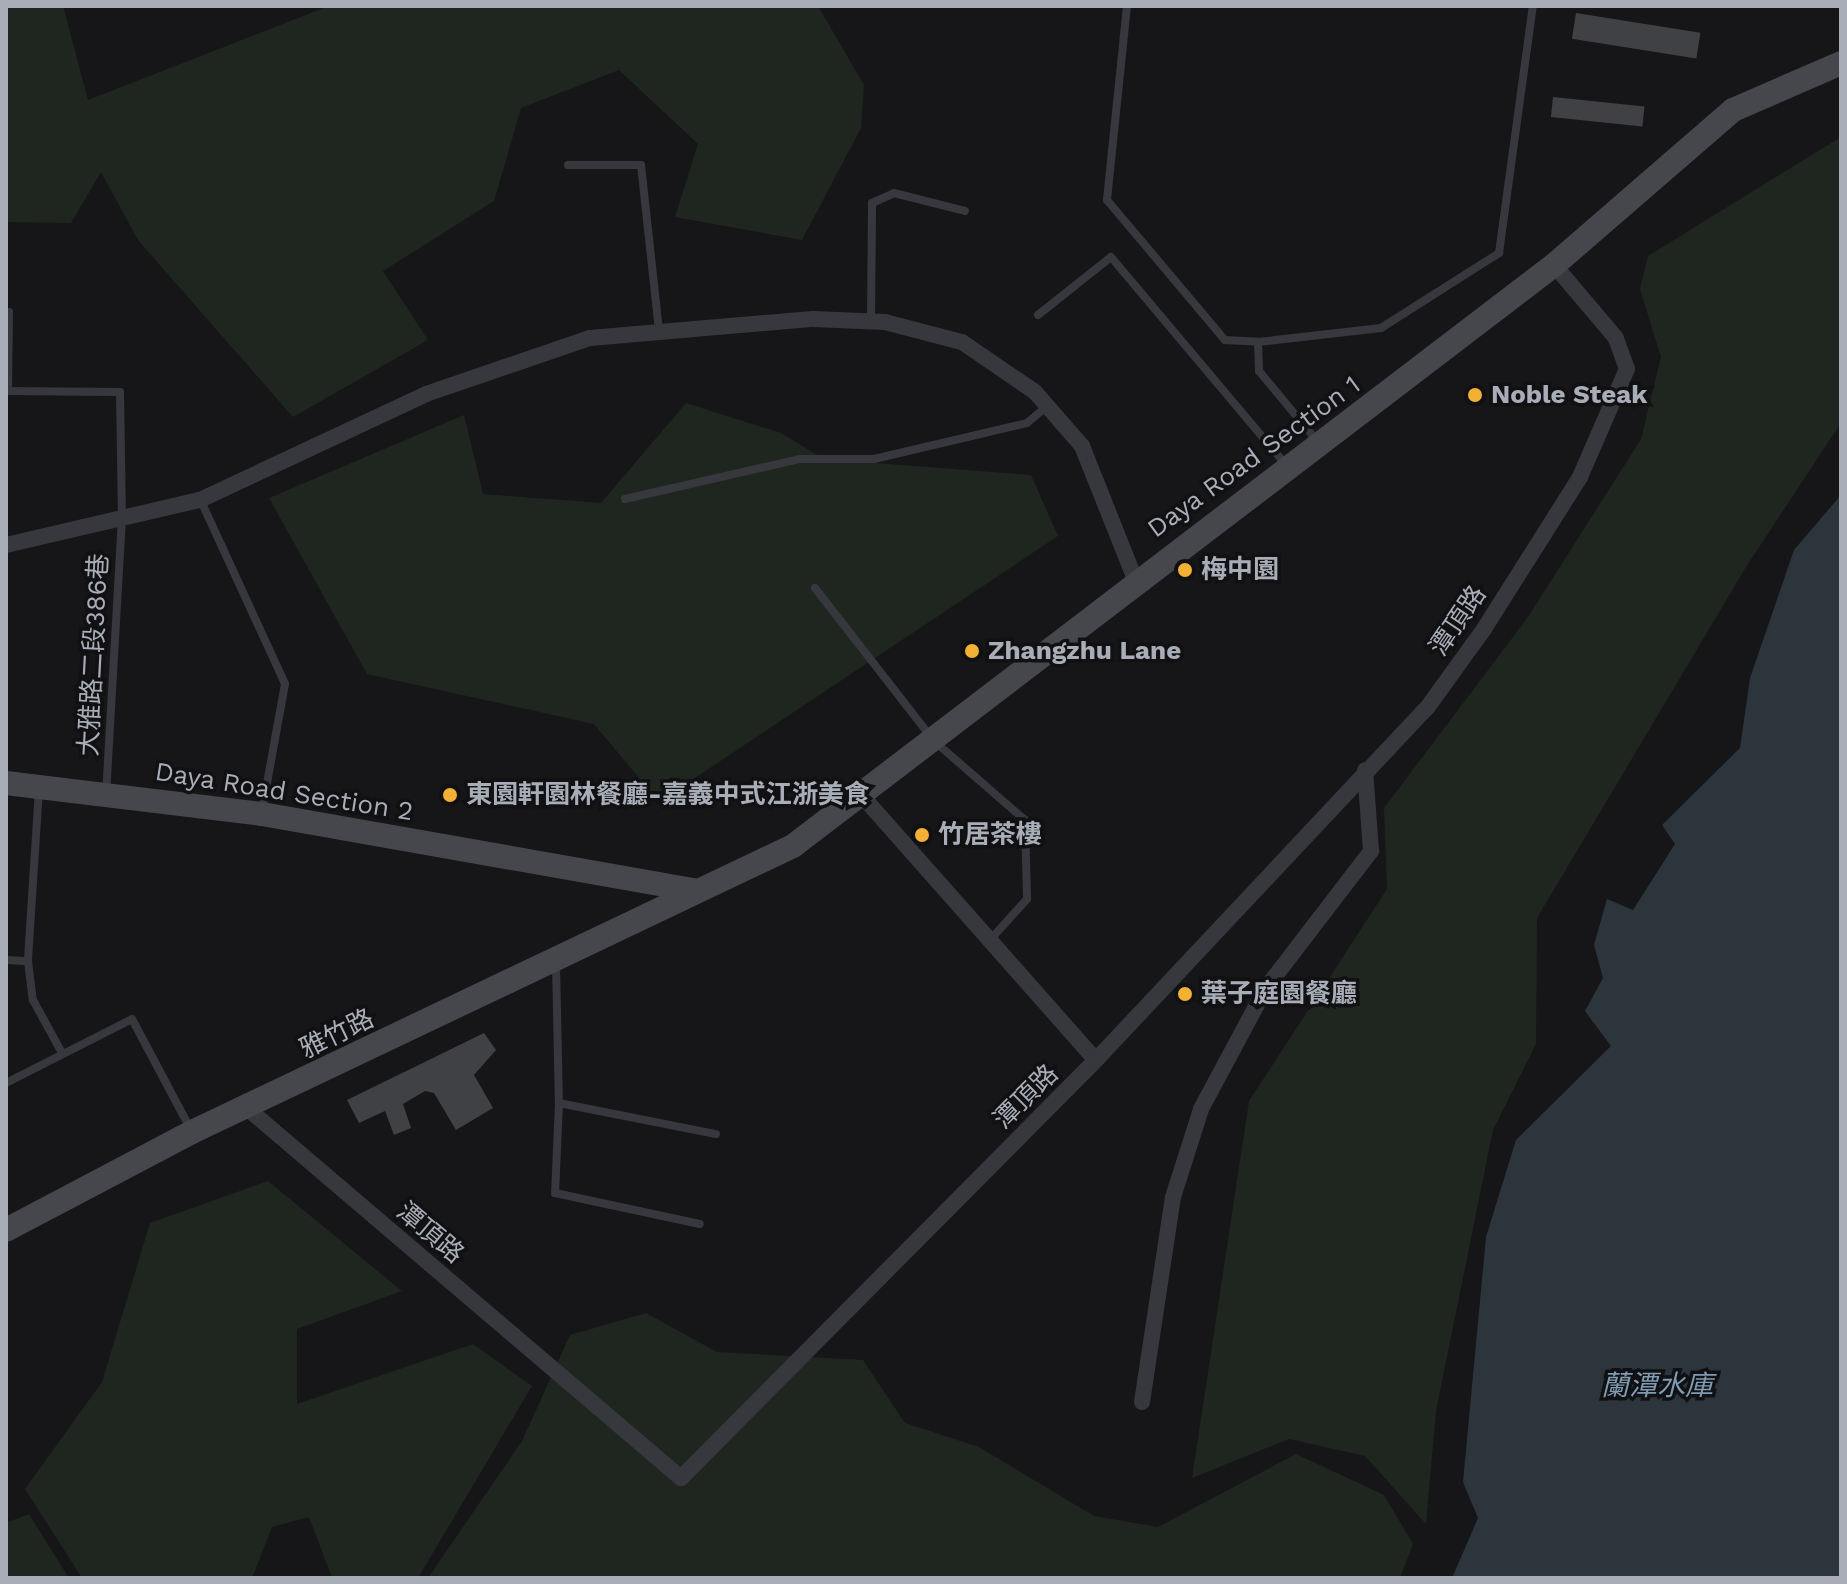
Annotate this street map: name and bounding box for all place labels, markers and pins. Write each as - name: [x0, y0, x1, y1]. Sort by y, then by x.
- place label: Noble Steak: [1491, 379, 1647, 411]
- marker: Noble Steak: [1466, 386, 1484, 404]
- place label: 梅中園: [1201, 554, 1279, 586]
- marker: 梅中園: [1176, 561, 1194, 579]
- place label: Zhangzhu Lane: [988, 635, 1181, 667]
- marker: Zhangzhu Lane: [963, 642, 981, 660]
- place label: 東園軒園林餐廳-嘉義中式江浙美食: [466, 779, 870, 811]
- marker: 東園軒園林餐廳-嘉義中式江浙美食: [441, 786, 459, 804]
- place label: 竹居茶樓: [938, 819, 1042, 851]
- marker: 竹居茶樓: [913, 826, 931, 844]
- place label: 葉子庭園餐廳: [1201, 978, 1357, 1010]
- marker: 葉子庭園餐廳: [1176, 985, 1194, 1003]

